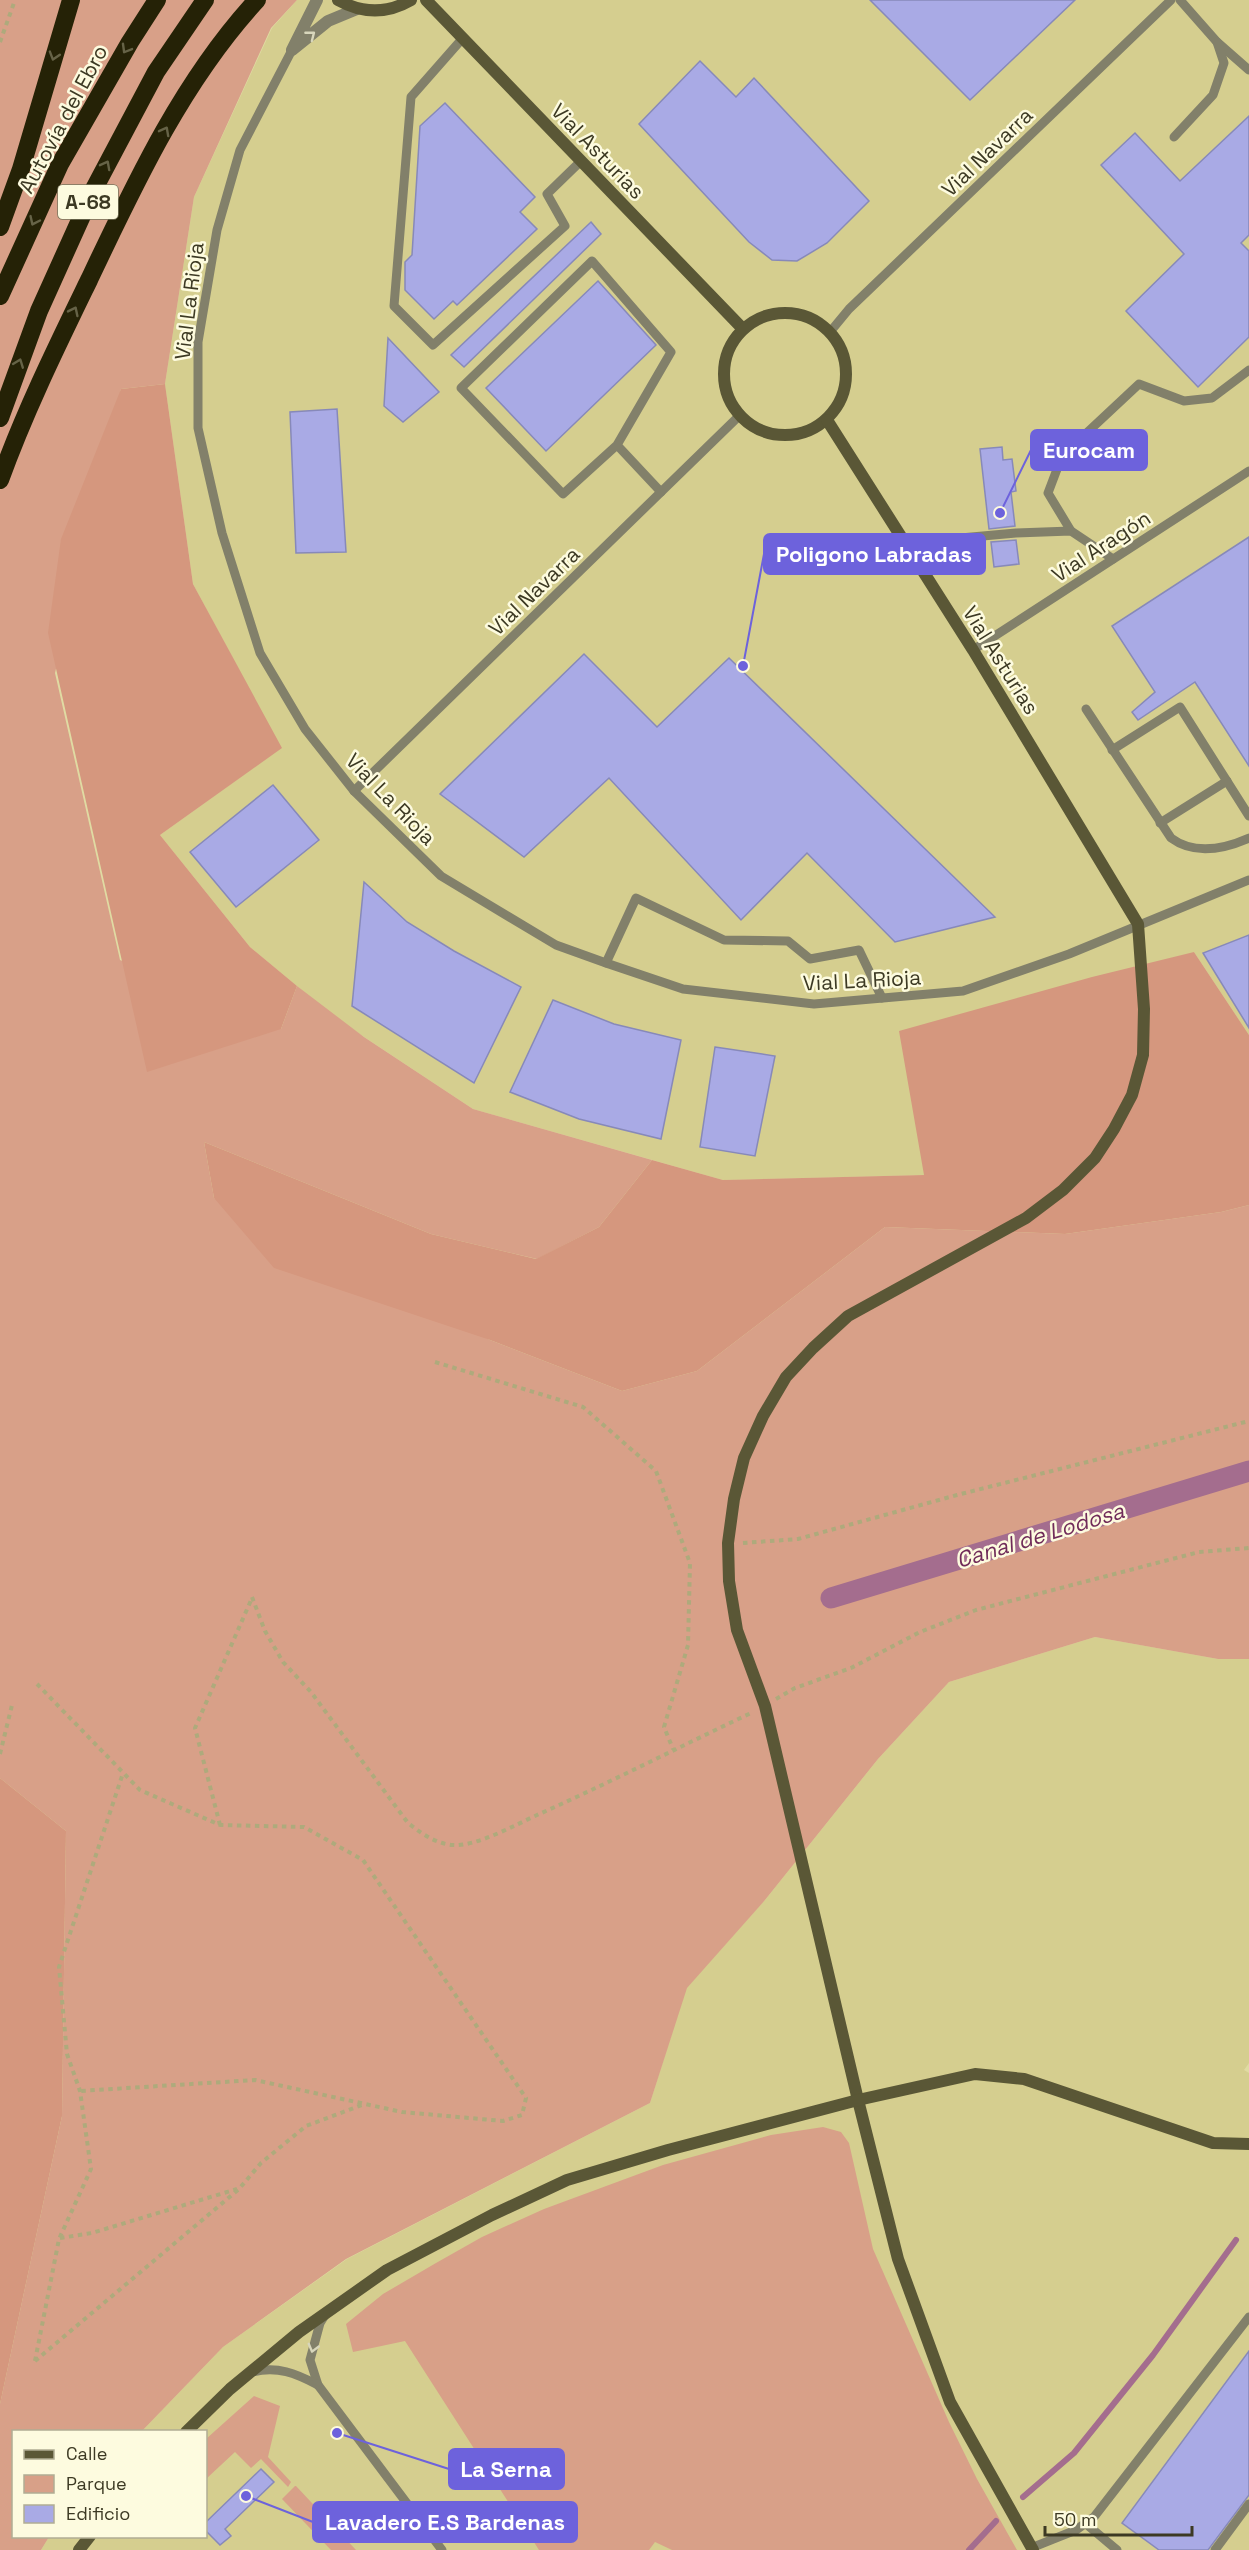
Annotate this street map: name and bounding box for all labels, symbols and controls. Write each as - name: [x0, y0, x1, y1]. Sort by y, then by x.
- one-way arrow: [304, 31, 315, 42]
- street label: Autovía del Ebro: [13, 40, 113, 198]
- one-way arrow: [121, 43, 133, 54]
- one-way arrow: [49, 50, 61, 61]
- street label: Vial Asturias: [546, 97, 650, 205]
- street label: Vial Navarra: [936, 102, 1038, 202]
- one-way arrow: [158, 127, 169, 138]
- one-way arrow: [99, 161, 110, 171]
- road number: A-68: [58, 185, 118, 219]
- one-way arrow: [29, 215, 41, 226]
- street label: Vial La Rioja: [168, 241, 210, 361]
- one-way arrow: [66, 306, 78, 317]
- one-way arrow: [12, 358, 25, 369]
- callout: Eurocam: [1031, 430, 1147, 470]
- text: Eurocam: [1043, 436, 1135, 464]
- street label: Vial Aragón: [1047, 504, 1155, 588]
- callout: Poligono Labradas: [764, 534, 985, 574]
- text: Poligono Labradas: [776, 540, 972, 568]
- street label: Vial Navarra: [483, 541, 585, 641]
- street label: Vial Asturias: [957, 601, 1045, 719]
- street label: Vial La Rioja: [340, 747, 442, 851]
- street label: Vial La Rioja: [802, 963, 922, 997]
- water label: Canal de Lodosa: [953, 1496, 1128, 1574]
- one-way arrow: [308, 2343, 321, 2353]
- legend: [12, 2430, 207, 2538]
- text: Calle: [66, 2442, 107, 2465]
- callout: La Serna: [449, 2449, 564, 2489]
- text: La Serna: [460, 2455, 552, 2483]
- text: Parque: [66, 2472, 127, 2495]
- scale bar: [1045, 2499, 1192, 2537]
- text: Edificio: [66, 2502, 130, 2525]
- callout: Lavadero E.S Bardenas: [313, 2502, 577, 2542]
- text: Lavadero E.S Bardenas: [325, 2508, 565, 2536]
- text: 50 m: [1054, 2508, 1096, 2531]

